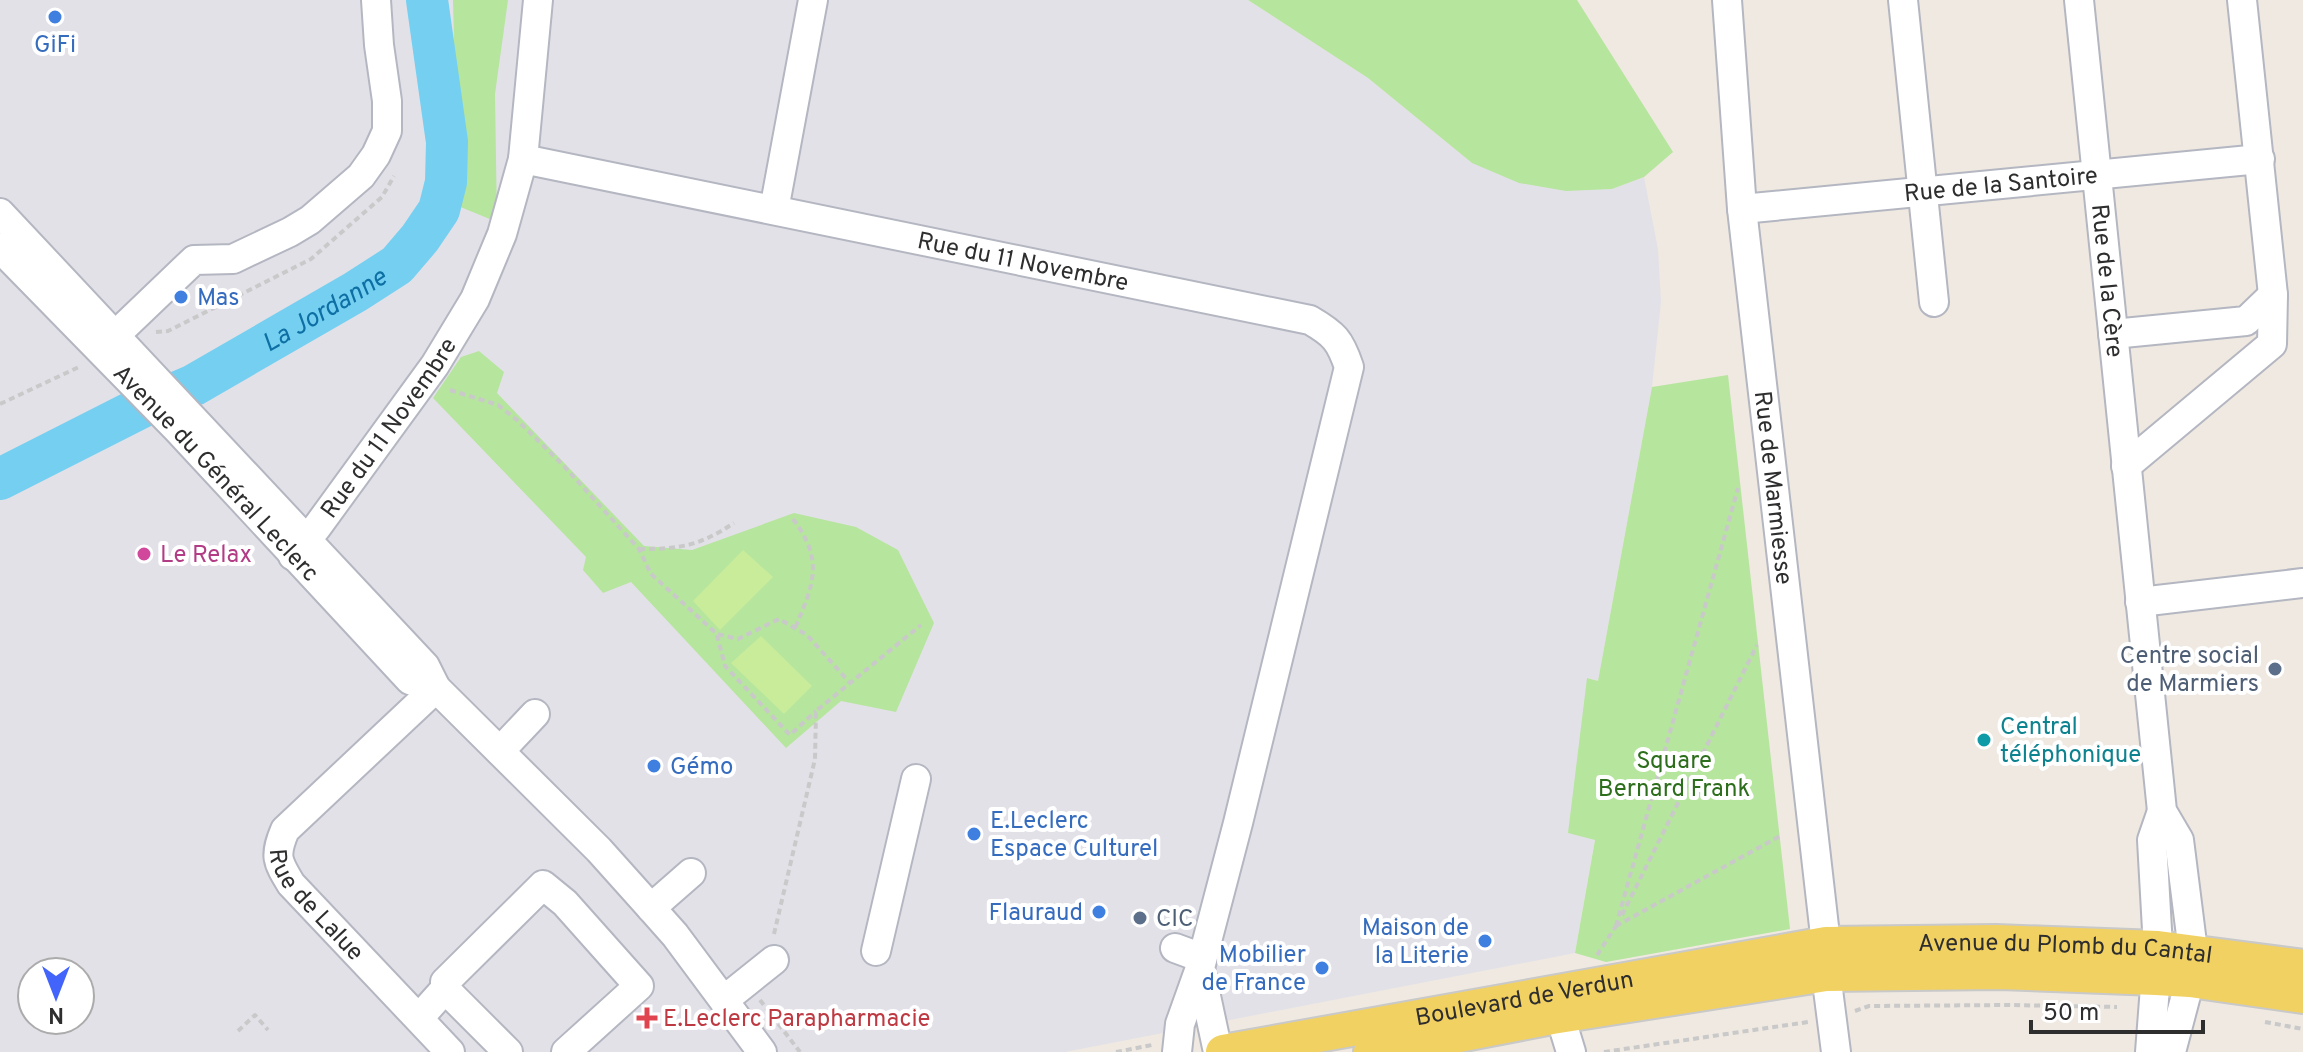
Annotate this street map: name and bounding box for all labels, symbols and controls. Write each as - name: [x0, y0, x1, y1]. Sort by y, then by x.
- marker: GiFi: [46, 8, 64, 26]
- place label: GiFi: [34, 31, 76, 61]
- street label: Rue de la Santoire: [1903, 162, 2099, 210]
- street label: Rue de la Cère: [2083, 203, 2128, 359]
- street label: Rue du 11 Novembre: [914, 227, 1131, 299]
- water label: La Jordanne: [257, 262, 394, 361]
- place label: Mas: [197, 284, 239, 314]
- marker: Mas: [172, 288, 190, 306]
- street label: Rue du 11 Novembre: [315, 333, 465, 525]
- street label: Avenue du Général Leclerc: [106, 359, 324, 589]
- street label: Rue de Marmiesse: [1746, 389, 1798, 586]
- place label: Le Relax: [160, 541, 252, 571]
- marker: Le Relax: [135, 545, 153, 563]
- place label: Centre social de Marmiers: [2120, 642, 2259, 700]
- marker: Centre social de Marmiers: [2266, 660, 2284, 678]
- place label: Central téléphonique: [2000, 713, 2141, 771]
- marker: Central téléphonique: [1975, 731, 1993, 749]
- park label: Square Bernard Frank: [1598, 747, 1750, 805]
- place label: Gémo: [670, 753, 734, 783]
- marker: Gémo: [645, 757, 663, 775]
- place label: E.Leclerc Espace Culturel: [990, 807, 1158, 865]
- marker: E.Leclerc Espace Culturel: [965, 825, 983, 843]
- street label: Rue de Lalue: [261, 847, 369, 968]
- place label: Flauraud: [989, 899, 1083, 929]
- marker: Flauraud: [1090, 903, 1108, 921]
- place label: CIC: [1156, 905, 1194, 935]
- marker: CIC: [1131, 909, 1149, 927]
- place label: Maison de la Literie: [1362, 914, 1469, 972]
- street label: Avenue du Plomb du Cantal: [1918, 929, 2214, 972]
- marker: Maison de la Literie: [1476, 932, 1494, 950]
- place label: Mobilier de France: [1202, 941, 1306, 999]
- north arrow: [16, 956, 96, 1036]
- marker: Mobilier de France: [1313, 959, 1331, 977]
- street label: Boulevard de Verdun: [1413, 966, 1636, 1034]
- scale bar: [2031, 984, 2203, 1034]
- text: 50 m: [2043, 999, 2099, 1029]
- text: N: [48, 1000, 64, 1027]
- place label: E.Leclerc Parapharmacie: [663, 1005, 931, 1035]
- marker: E.Leclerc Parapharmacie: [638, 1009, 656, 1027]

